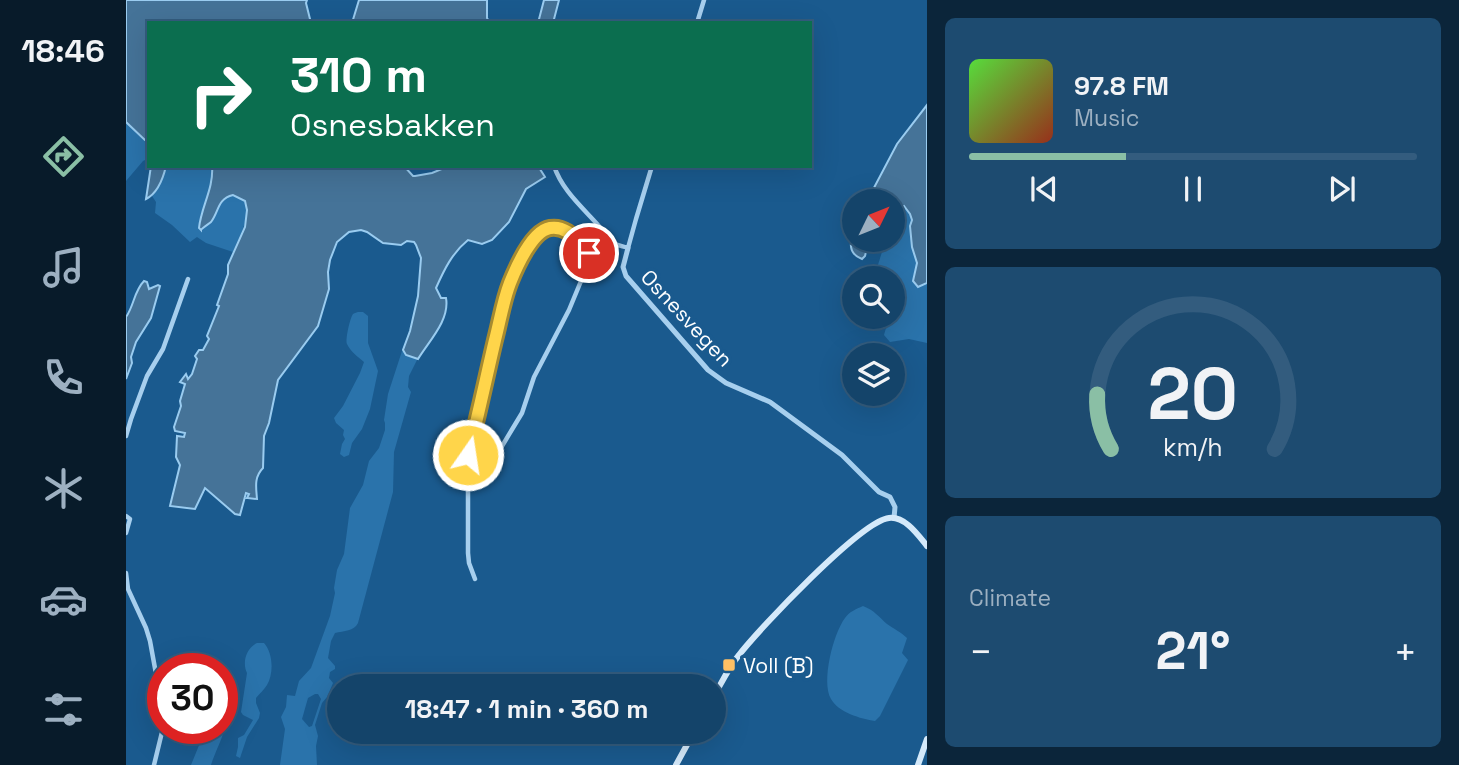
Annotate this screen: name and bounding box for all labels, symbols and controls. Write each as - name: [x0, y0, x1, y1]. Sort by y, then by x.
- text: 18:46: [21, 31, 105, 71]
- text: 310 m: [290, 44, 427, 106]
- icon: right: [175, 49, 266, 140]
- text: 97.8 FM: [1074, 69, 1169, 103]
- text: Music: [1074, 103, 1139, 133]
- text: Osnesbakken: [290, 105, 495, 145]
- icon: directions: [39, 132, 88, 181]
- icon: previous: [1025, 170, 1063, 208]
- icon: pause: [1174, 170, 1212, 208]
- icon: next: [1323, 170, 1361, 208]
- north arrow: [842, 189, 905, 252]
- map controls: [842, 189, 905, 406]
- pin: [559, 223, 619, 283]
- icon: arrive: [570, 234, 608, 272]
- icon: music: [39, 243, 88, 292]
- street label: Osnesvegen: [635, 264, 739, 372]
- button: search: [842, 266, 905, 329]
- button: layers: [842, 343, 905, 406]
- text: 20: [1148, 347, 1238, 440]
- icon: phone: [39, 353, 88, 402]
- position arrow: [431, 418, 505, 492]
- text: km/h: [1163, 430, 1223, 462]
- icon: climate: [39, 464, 88, 513]
- icon: car: [39, 575, 88, 624]
- text: Climate: [969, 583, 1051, 613]
- text: 21°: [1156, 618, 1230, 684]
- text: −: [969, 628, 993, 676]
- text: +: [1393, 628, 1417, 676]
- place label: Voll (B): [743, 652, 814, 679]
- speed limit sign: 30: [147, 653, 238, 744]
- marker: Voll (B): [721, 657, 737, 673]
- icon: filters: [39, 685, 88, 734]
- text: 18:47 · 1 min · 360 m: [405, 692, 648, 726]

